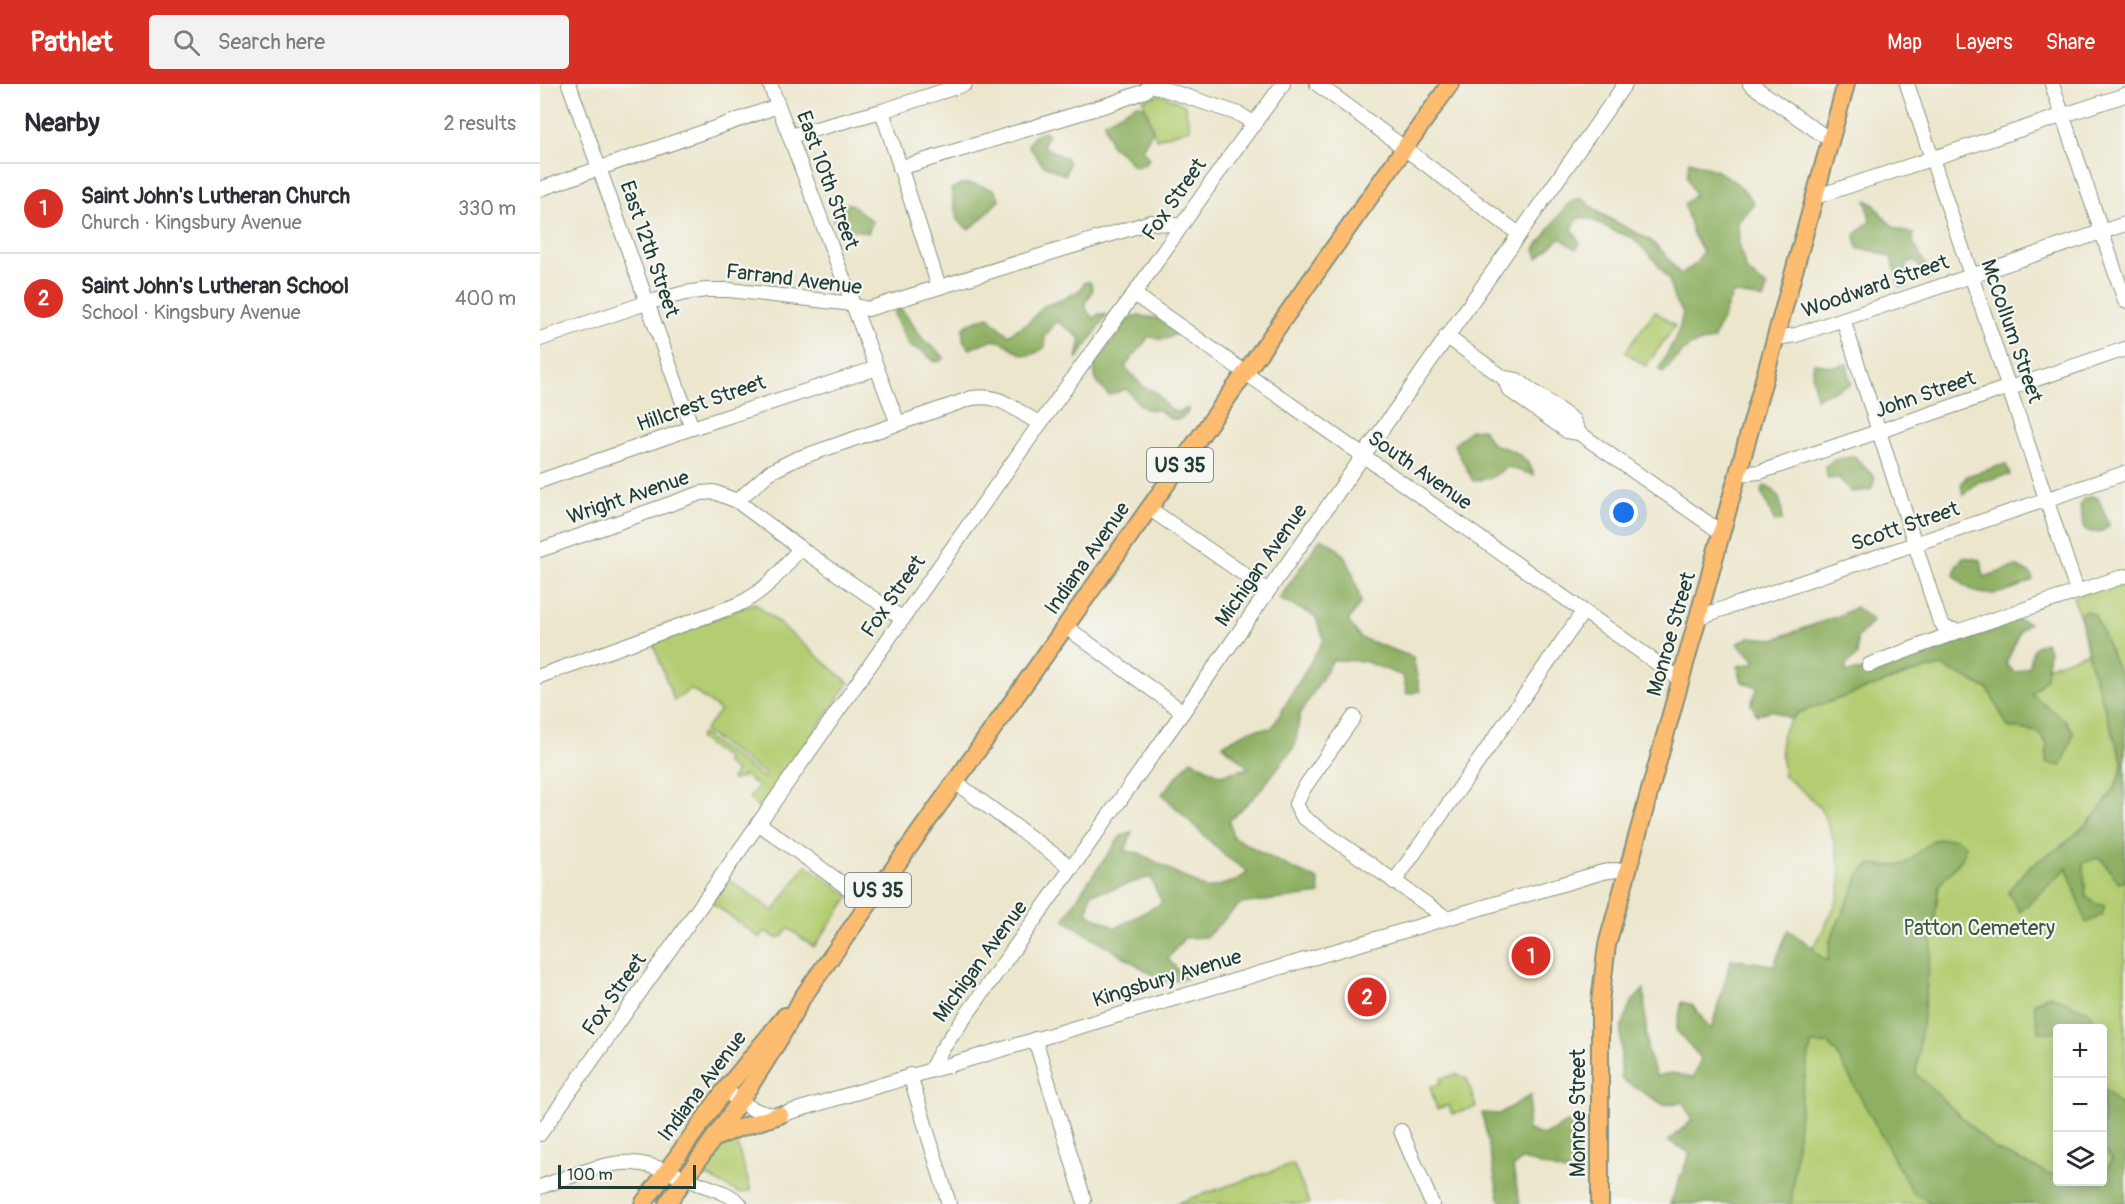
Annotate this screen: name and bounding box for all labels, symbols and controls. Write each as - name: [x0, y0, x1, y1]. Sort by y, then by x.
- search box: [149, 15, 569, 69]
- text: Pathlet: [30, 25, 113, 60]
- icon: search: [170, 26, 203, 59]
- text: Search here: [218, 28, 325, 56]
- text: Map: [1887, 29, 1922, 56]
- text: Layers: [1955, 29, 2013, 56]
- text: Share: [2046, 29, 2095, 56]
- text: Nearby: [24, 107, 100, 139]
- street label: East 10th Street: [790, 107, 865, 254]
- text: 2 results: [444, 111, 516, 136]
- street label: Fox Street: [1136, 152, 1213, 246]
- street label: East 12th Street: [614, 177, 686, 322]
- text: Saint John's Lutheran Church: [81, 182, 350, 210]
- text: 1: [40, 196, 47, 221]
- text: 330 m: [458, 196, 516, 221]
- text: Church · Kingsbury Avenue: [81, 210, 302, 235]
- street label: Woodward Street: [1798, 249, 1953, 324]
- street label: McCollum Street: [1974, 256, 2049, 407]
- street label: Farrand Avenue: [725, 258, 864, 301]
- text: Saint John's Lutheran School: [81, 272, 349, 300]
- text: 2: [38, 286, 49, 311]
- text: 400 m: [455, 286, 516, 311]
- text: School · Kingsbury Avenue: [81, 300, 301, 325]
- street label: John Street: [1871, 365, 1979, 424]
- street label: Hillcrest Street: [633, 369, 770, 438]
- street label: South Avenue: [1362, 425, 1478, 517]
- road number: US 35: [1147, 448, 1213, 482]
- street label: Wright Avenue: [564, 464, 693, 531]
- street label: Scott Street: [1848, 495, 1963, 558]
- street label: Indiana Avenue: [1039, 496, 1137, 620]
- street label: Michigan Avenue: [1209, 498, 1314, 632]
- your location: [1609, 498, 1638, 527]
- street label: Fox Street: [855, 549, 932, 643]
- street label: Monroe Street: [1641, 568, 1702, 700]
- road number: US 35: [845, 873, 911, 907]
- street label: Michigan Avenue: [927, 895, 1034, 1027]
- park label: Patton Cemetery: [1903, 915, 2055, 942]
- pin: 1: [1512, 934, 1550, 978]
- street label: Kingsbury Avenue: [1089, 943, 1246, 1014]
- street label: Fox Street: [576, 947, 653, 1041]
- pin: 2: [1348, 974, 1386, 1020]
- map controls: [2053, 1024, 2107, 1186]
- button: +: [2053, 1024, 2107, 1078]
- street label: Indiana Avenue: [652, 1025, 753, 1147]
- street label: Monroe Street: [1565, 1048, 1592, 1177]
- button: −: [2053, 1078, 2107, 1132]
- button: layers: [2053, 1132, 2107, 1186]
- scale bar: [558, 1162, 696, 1190]
- text: 100 m: [567, 1165, 613, 1185]

